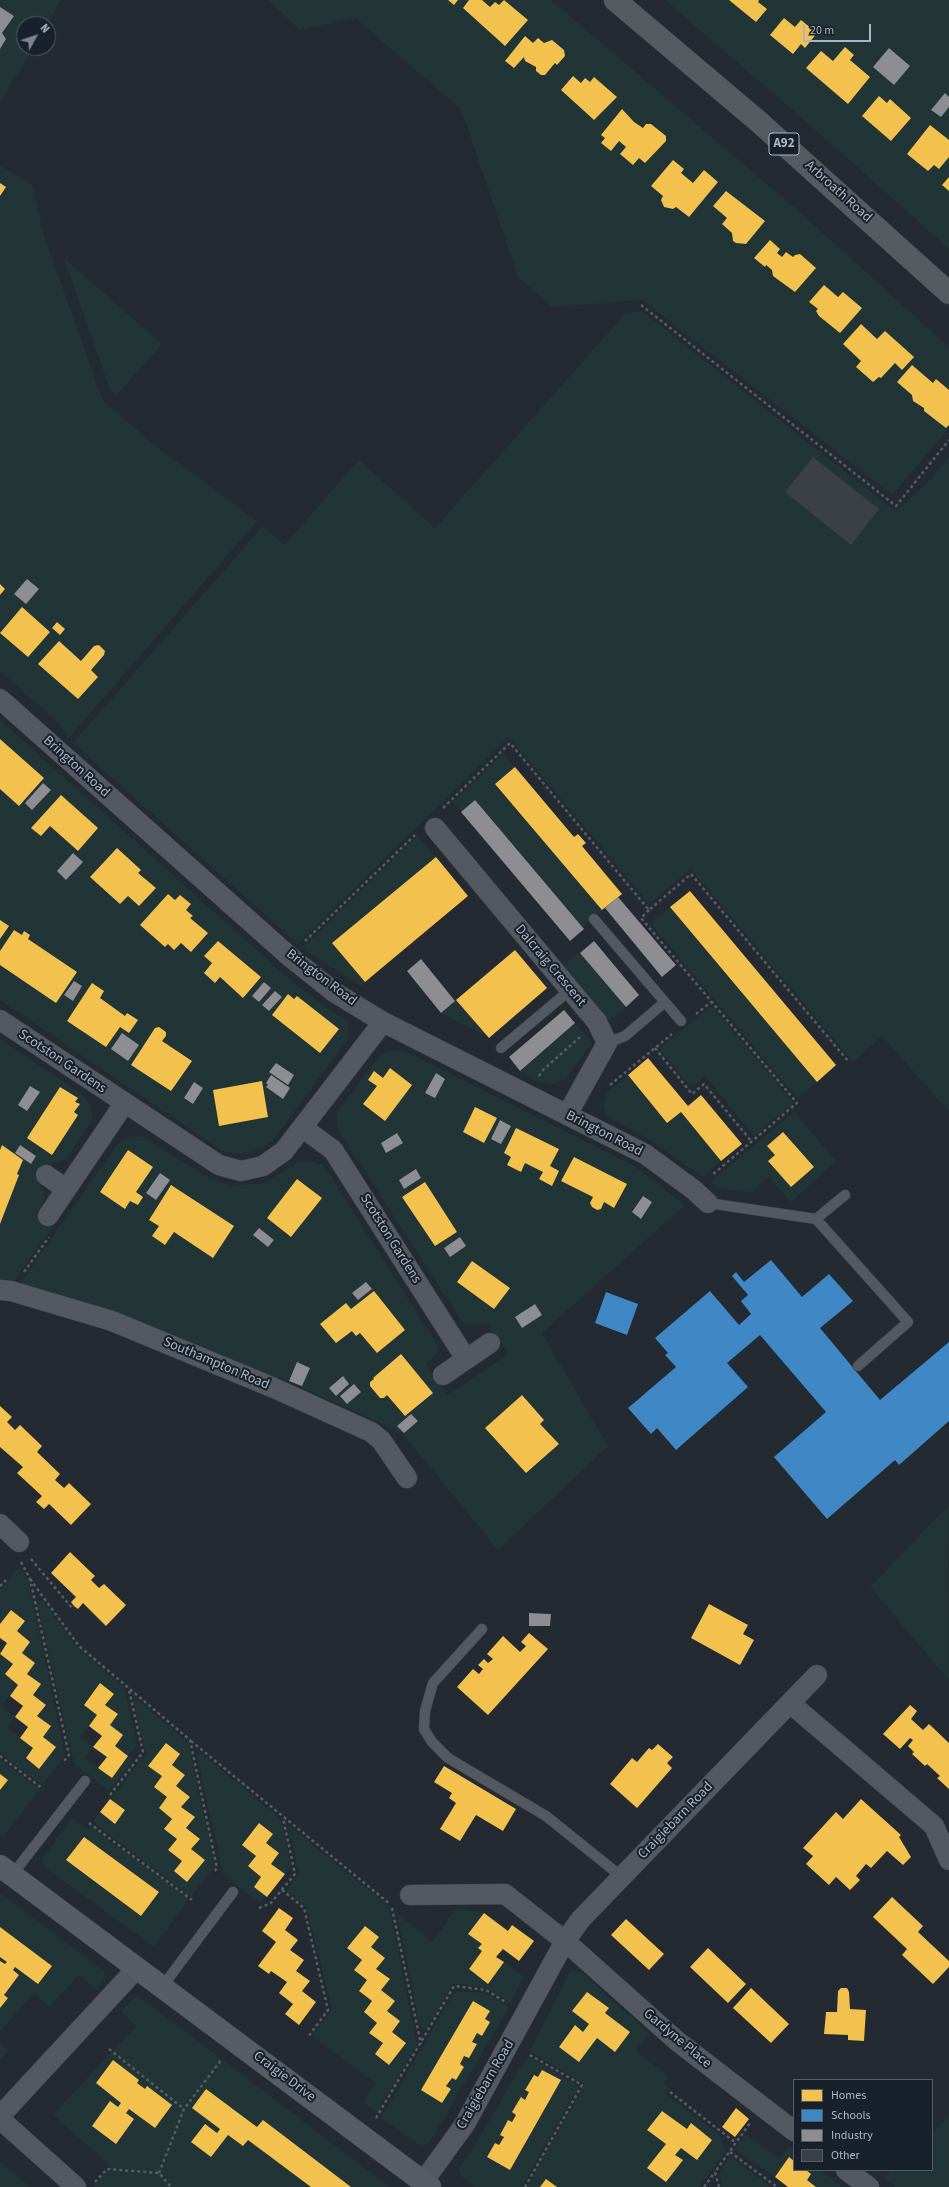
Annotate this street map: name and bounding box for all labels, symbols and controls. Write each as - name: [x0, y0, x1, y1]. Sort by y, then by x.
- north arrow: [16, 16, 56, 56]
- scale bar: [805, 16, 873, 42]
- text: N: [37, 21, 53, 36]
- text: 20 m: [810, 22, 834, 39]
- road number: A92: [769, 133, 799, 155]
- street label: Arbroath Road: [801, 158, 875, 226]
- street label: Brington Road: [39, 733, 113, 801]
- street label: Dalcraig Crescent: [511, 922, 589, 1010]
- street label: Brington Road: [282, 946, 360, 1010]
- street label: Scotston Gardens: [15, 1026, 109, 1098]
- street label: Brington Road: [563, 1107, 645, 1161]
- street label: Scotston Gardens: [356, 1191, 424, 1287]
- street label: Southampton Road: [160, 1334, 272, 1394]
- street label: Craigiebarn Road: [635, 1779, 717, 1863]
- street label: Gardyne Place: [640, 2006, 714, 2072]
- street label: Craigiebarn Road: [454, 2037, 518, 2133]
- street label: Craigie Drive: [250, 2048, 318, 2106]
- legend: [793, 2079, 933, 2171]
- text: Homes: [831, 2087, 866, 2104]
- text: Schools: [831, 2107, 871, 2124]
- text: Industry: [831, 2127, 873, 2144]
- text: Other: [831, 2147, 860, 2164]

